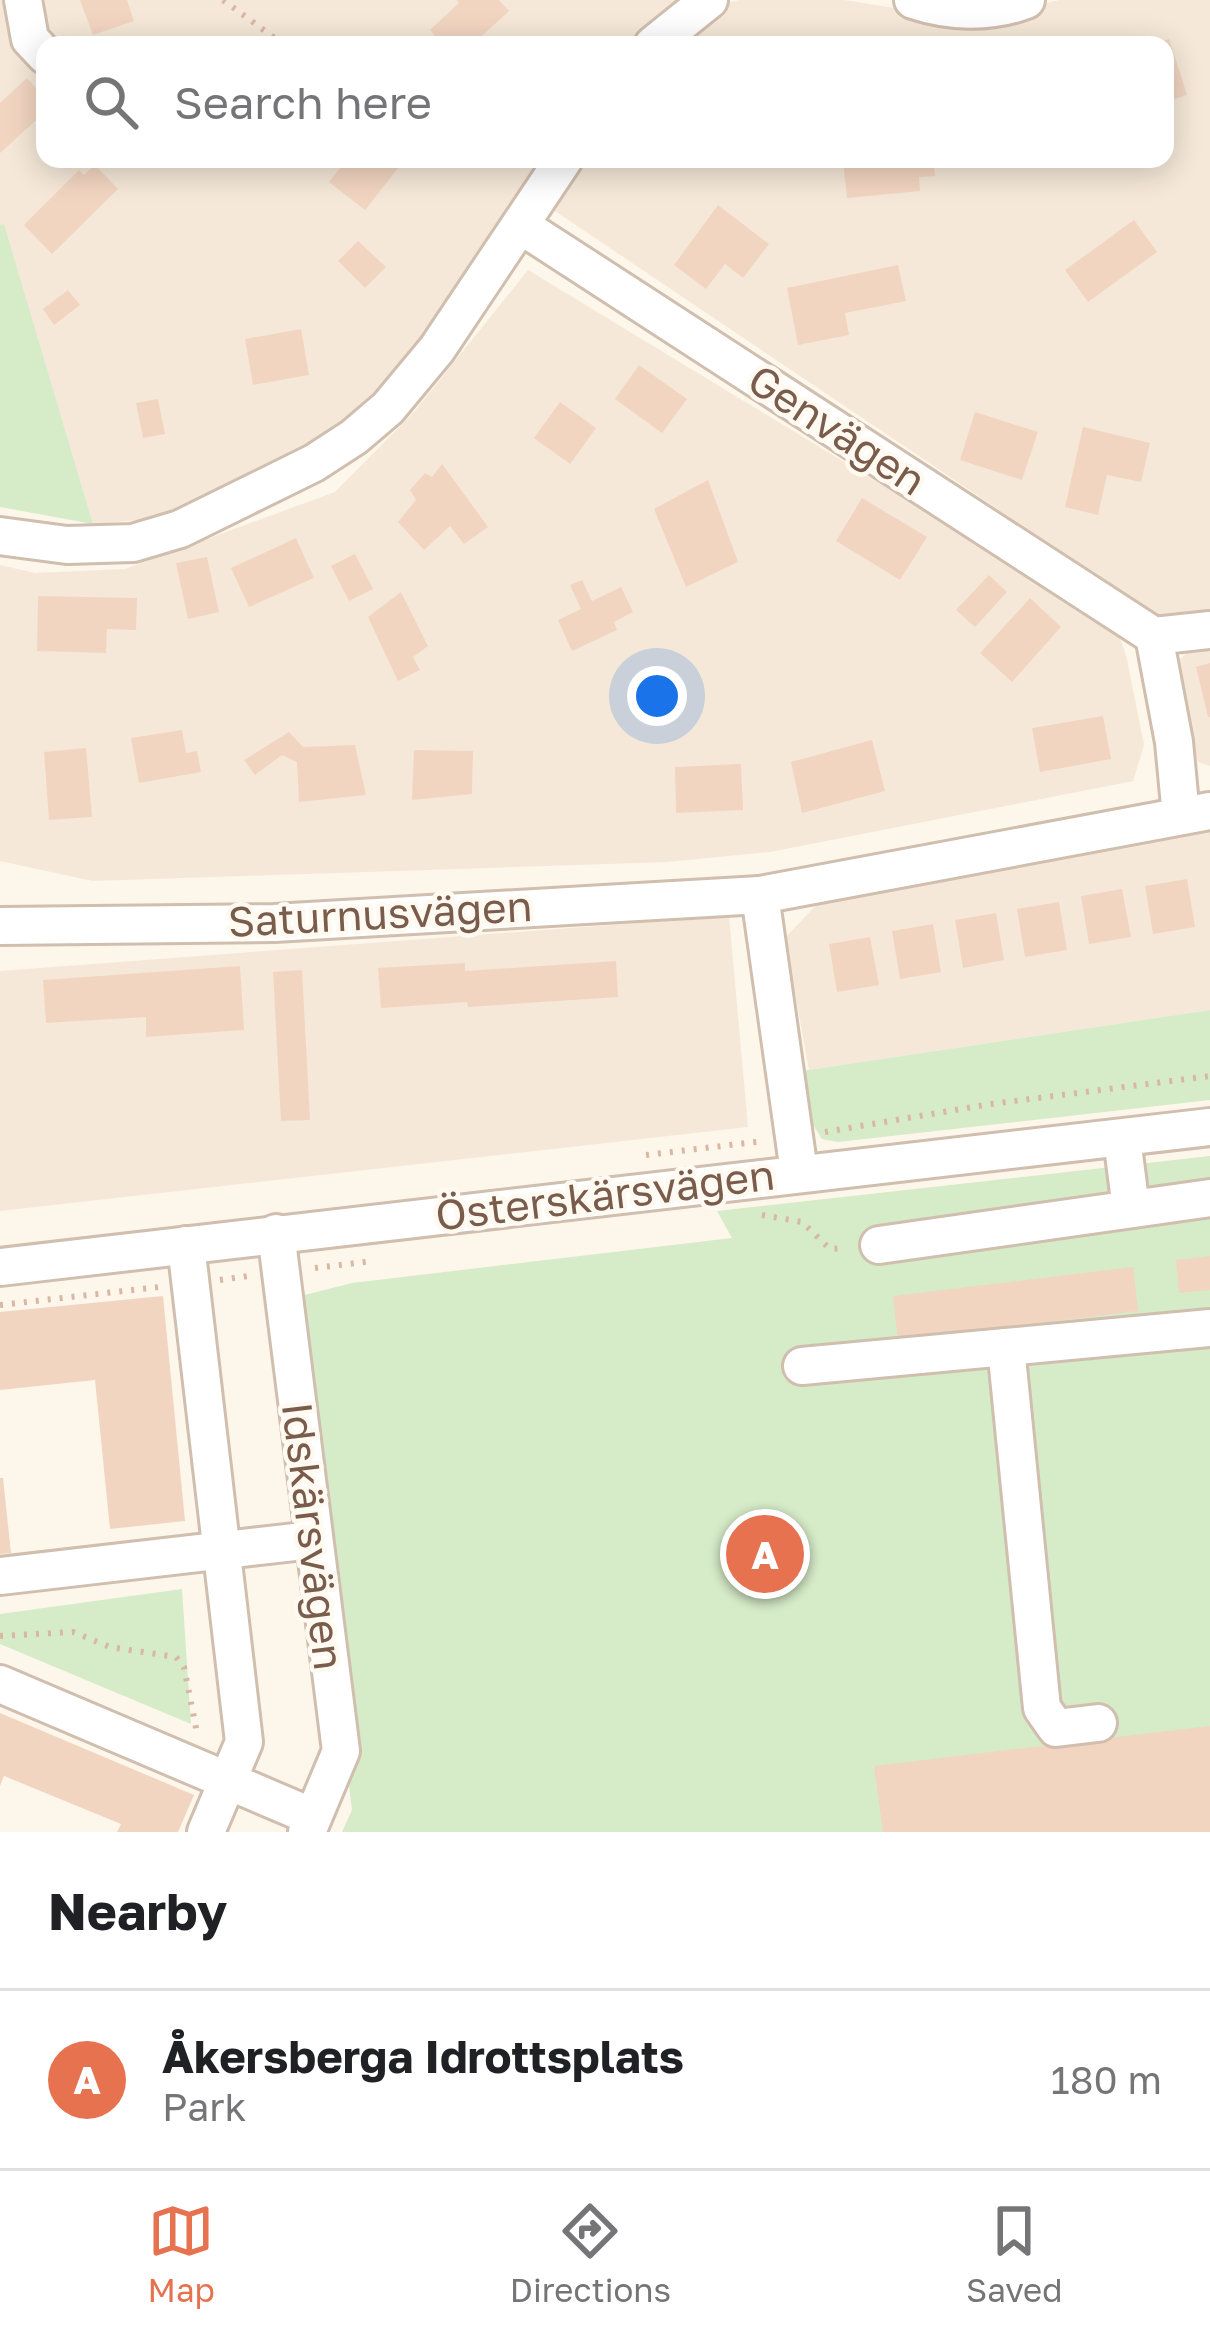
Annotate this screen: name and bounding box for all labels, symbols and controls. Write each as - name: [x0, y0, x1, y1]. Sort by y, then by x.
- search box: [36, 36, 1174, 168]
- icon: search: [78, 69, 144, 135]
- text: Search here: [174, 75, 432, 129]
- street label: Genvägen: [739, 353, 936, 505]
- your location: [627, 666, 687, 726]
- street label: Saturnusvägen: [226, 880, 533, 946]
- street label: Österskärsvägen: [432, 1148, 777, 1240]
- street label: Idskärsvägen: [273, 1399, 355, 1673]
- pin: A: [726, 1509, 804, 1599]
- text: Nearby: [48, 1880, 227, 1941]
- text: Åkersberga Idrottsplats: [162, 2029, 684, 2083]
- text: A: [73, 2056, 101, 2103]
- text: 180 m: [1051, 2056, 1162, 2103]
- text: Park: [162, 2083, 246, 2130]
- tab: Map: [148, 2198, 215, 2309]
- tab: Directions: [510, 2198, 671, 2309]
- tab: Saved: [966, 2198, 1062, 2309]

